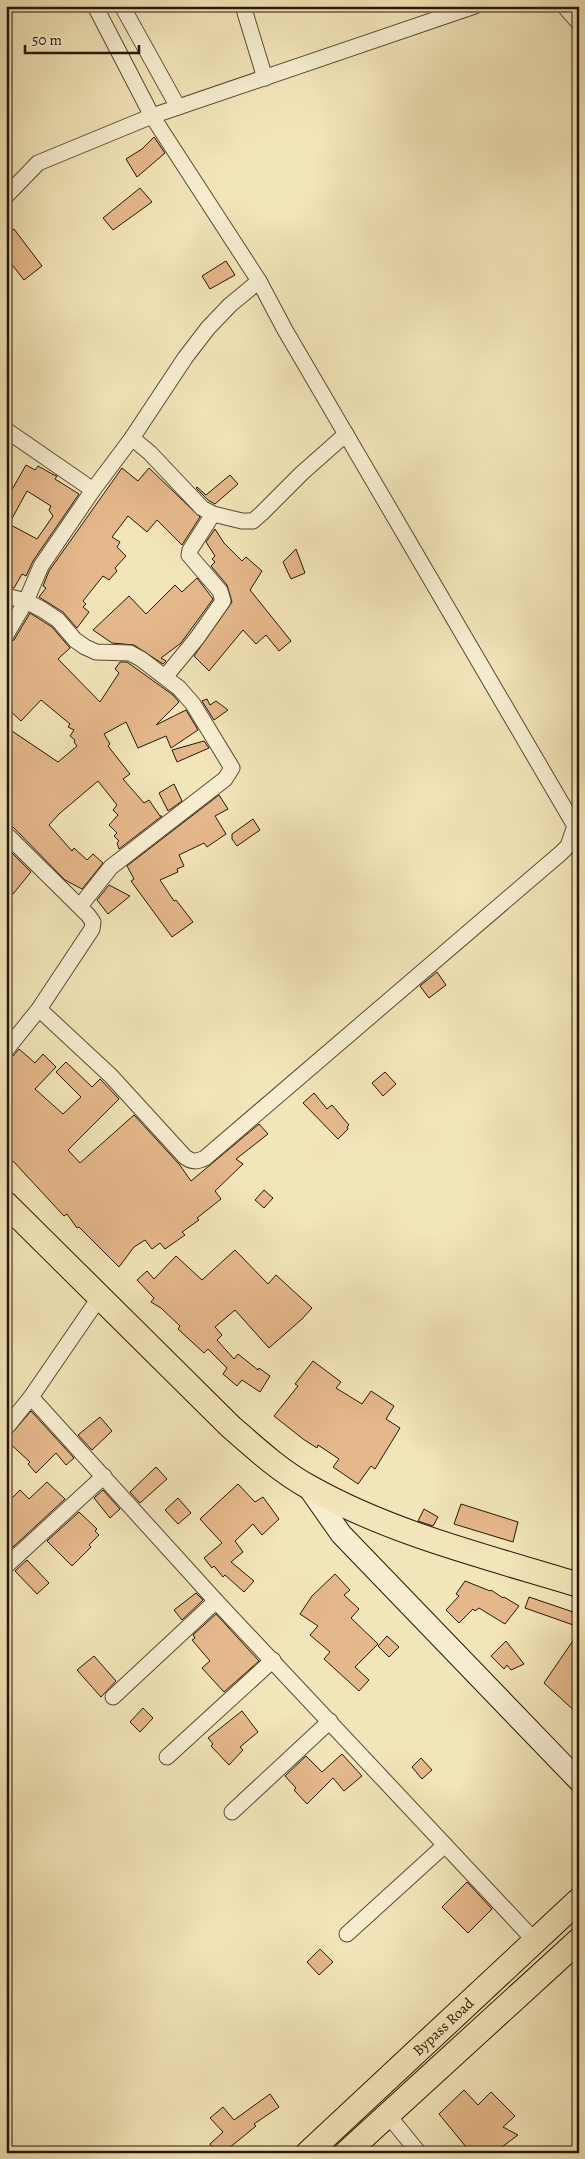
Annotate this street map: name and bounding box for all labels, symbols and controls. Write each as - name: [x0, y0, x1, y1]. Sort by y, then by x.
- scale bar: [25, 22, 139, 54]
- text: 50 m: [32, 30, 62, 50]
- street label: Bypass Road: [408, 1993, 479, 2060]

